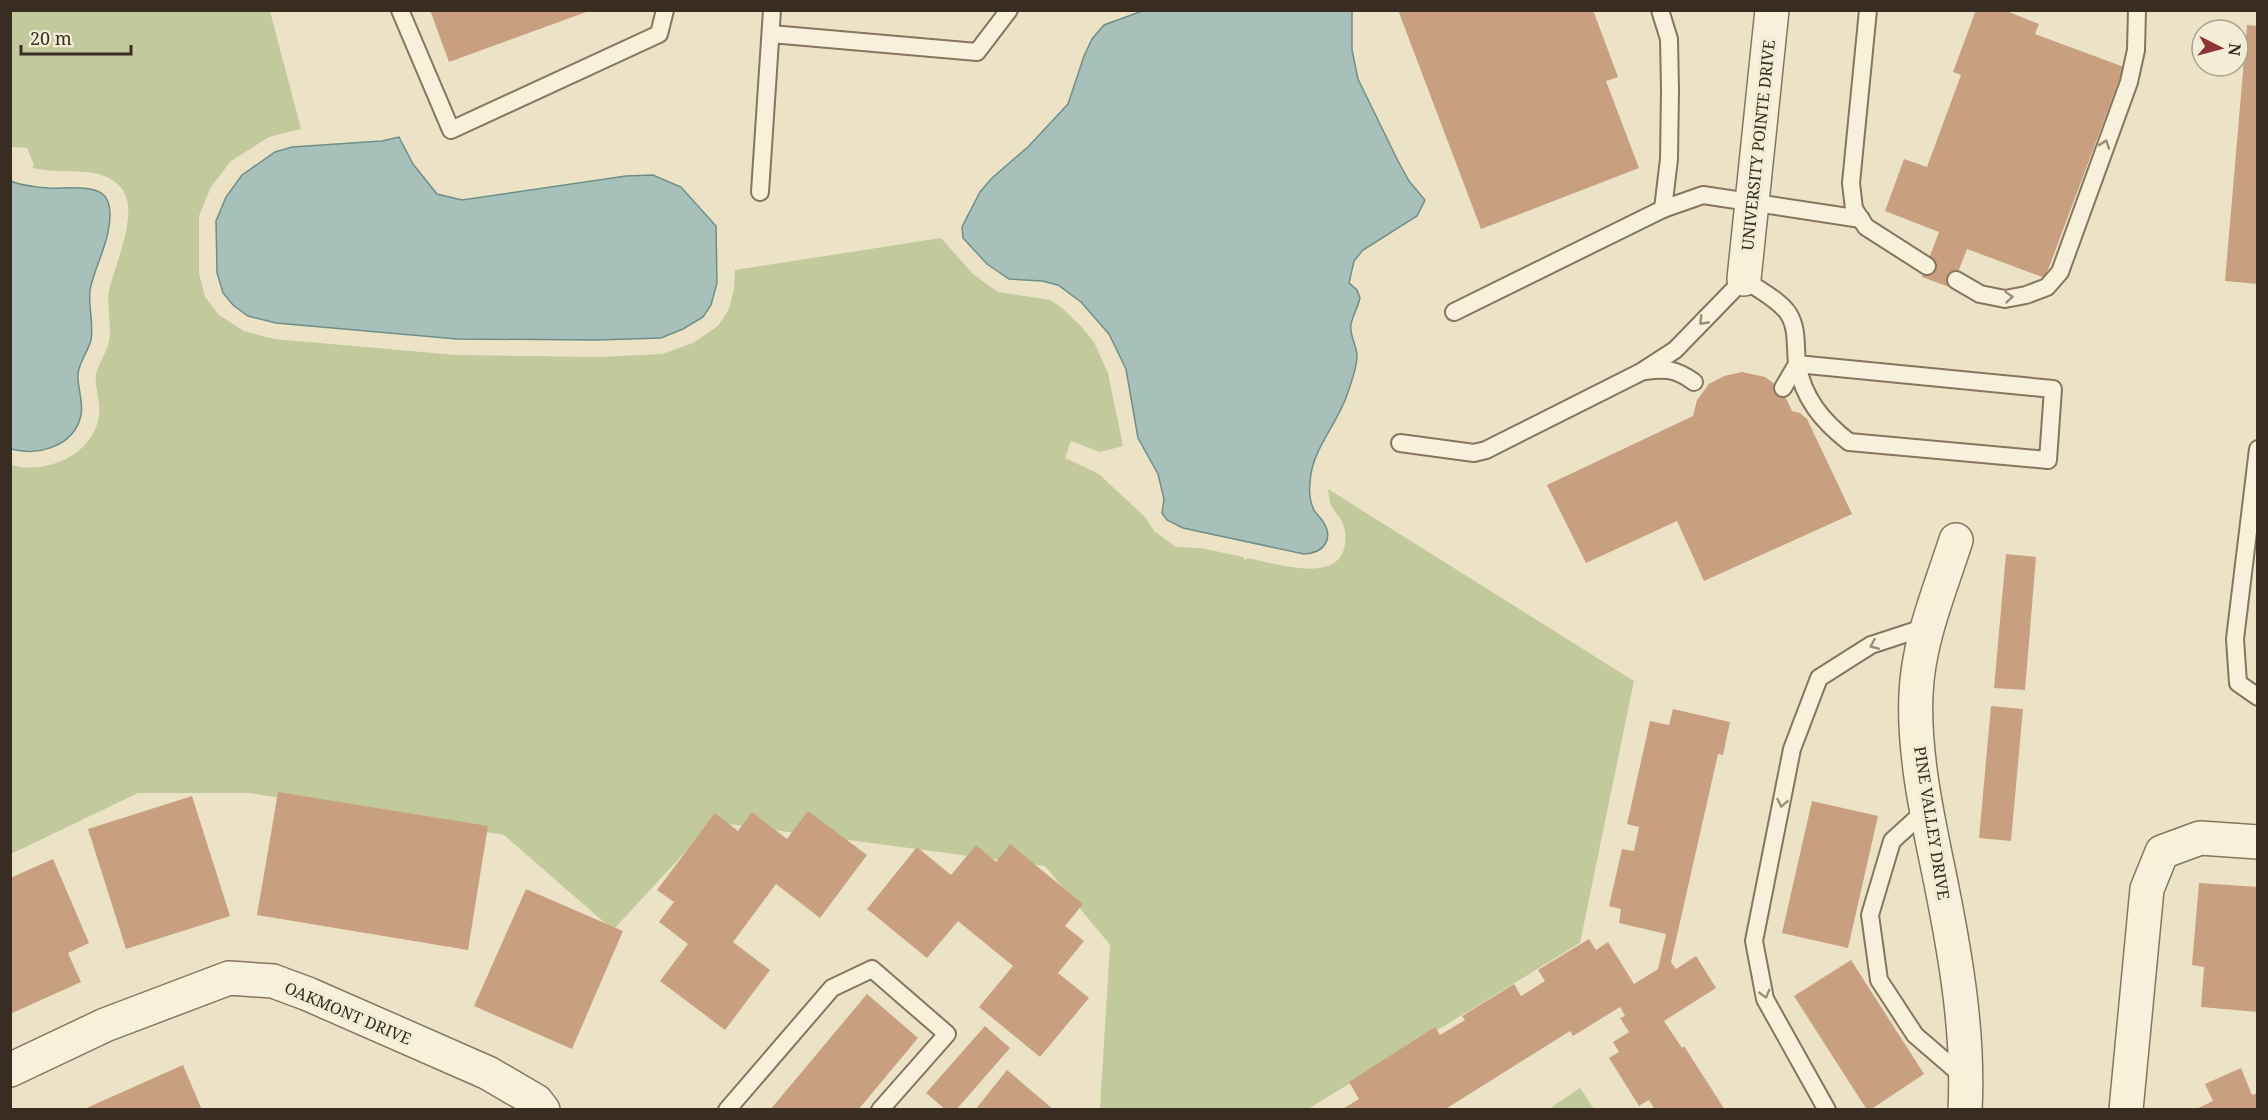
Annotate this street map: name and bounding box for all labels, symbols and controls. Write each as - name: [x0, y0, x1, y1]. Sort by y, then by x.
- scale bar: [21, 18, 130, 56]
- north arrow: [2190, 18, 2250, 78]
- text: 20 m: [30, 26, 72, 50]
- street label: UNIVERSITY POINTE DRIVE: [1736, 39, 1780, 251]
- text: N: [2223, 42, 2247, 57]
- one-way arrow: [2098, 139, 2111, 150]
- one-way arrow: [2005, 291, 2014, 304]
- one-way arrow: [1699, 314, 1710, 325]
- one-way arrow: [1869, 638, 1880, 650]
- street label: PINE VALLEY DRIVE: [1909, 745, 1955, 901]
- one-way arrow: [1776, 797, 1789, 807]
- street label: OAKMONT DRIVE: [281, 976, 415, 1050]
- one-way arrow: [1757, 989, 1770, 999]

